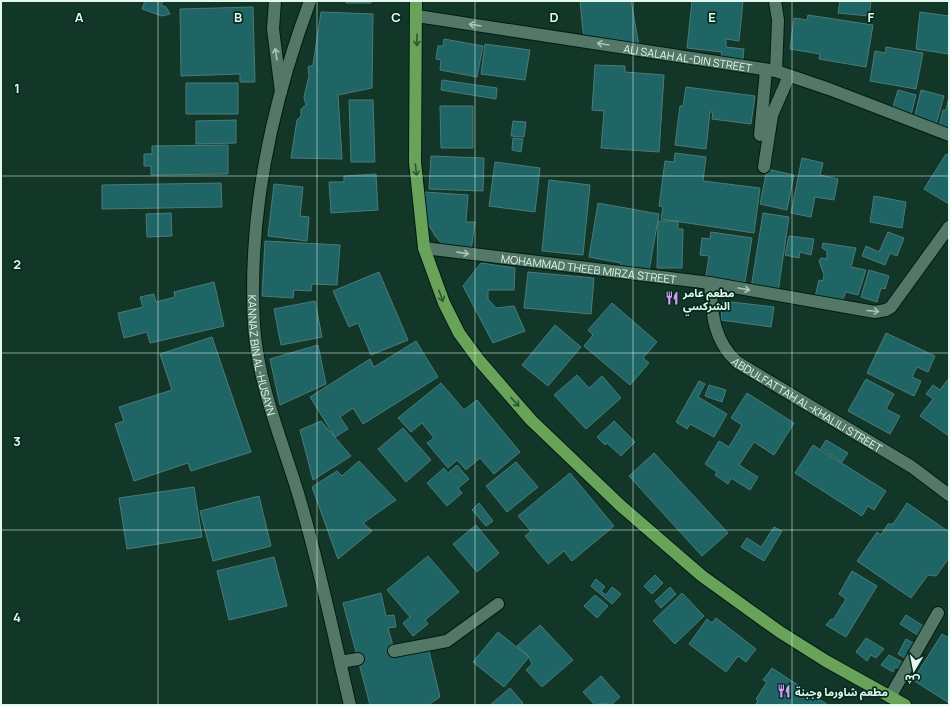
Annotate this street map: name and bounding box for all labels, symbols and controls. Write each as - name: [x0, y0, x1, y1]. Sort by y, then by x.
- text: A: [75, 8, 84, 26]
- text: B: [234, 8, 242, 26]
- text: C: [391, 8, 401, 26]
- text: D: [549, 8, 559, 26]
- text: E: [708, 8, 716, 26]
- text: F: [868, 8, 875, 26]
- one-way arrow: [468, 21, 481, 29]
- one-way arrow: [413, 33, 421, 46]
- one-way arrow: [597, 40, 610, 48]
- street label: ALI SALAH AL-DIN STREET: [623, 40, 754, 75]
- one-way arrow: [272, 48, 280, 61]
- text: 1: [14, 79, 20, 97]
- one-way arrow: [412, 163, 420, 176]
- one-way arrow: [456, 249, 469, 257]
- street label: MOHAMMAD THEEB MIRZA STREET: [500, 250, 678, 286]
- text: 2: [13, 255, 21, 273]
- place label: مطعم عامر الشركسي: [682, 285, 734, 315]
- one-way arrow: [737, 286, 750, 294]
- one-way arrow: [438, 290, 446, 302]
- restaurant icon: مطعم عامر الشركسي: [664, 290, 680, 306]
- street label: KANNAZ BIN AL-HUSAYN: [246, 295, 280, 417]
- one-way arrow: [866, 307, 879, 314]
- street label: ABDULFATTAH AL-KHALILI STREET: [729, 354, 886, 455]
- one-way arrow: [511, 397, 520, 408]
- text: 3: [13, 432, 21, 450]
- text: 4: [13, 608, 21, 626]
- north arrow: [894, 650, 934, 690]
- text: ش: [903, 672, 921, 689]
- restaurant icon: مطعم شاورما وجبنة: [776, 683, 792, 699]
- place label: مطعم شاورما وجبنة: [795, 684, 888, 701]

